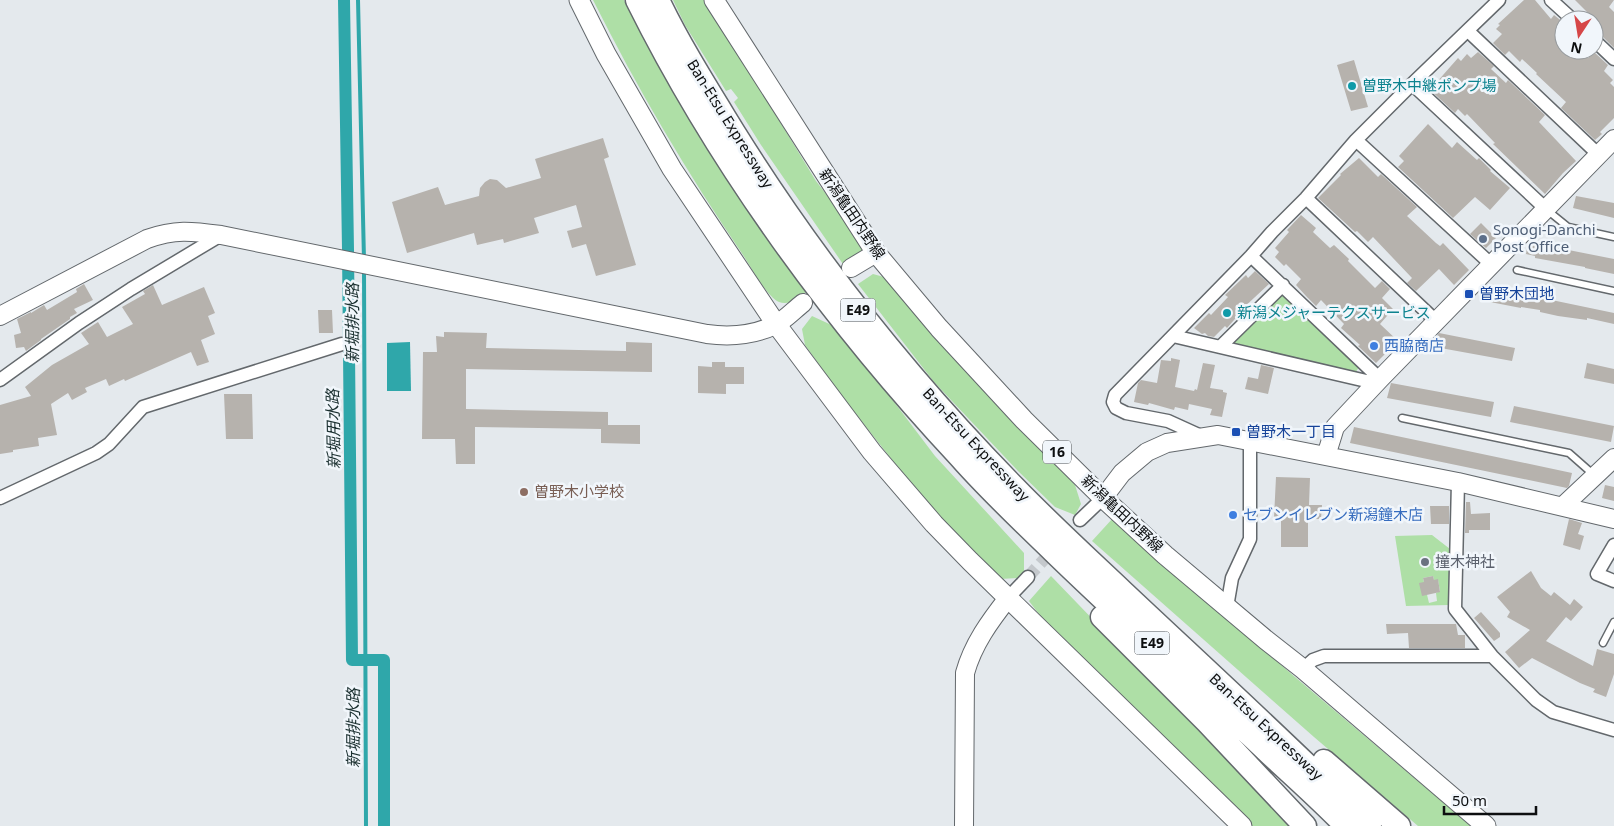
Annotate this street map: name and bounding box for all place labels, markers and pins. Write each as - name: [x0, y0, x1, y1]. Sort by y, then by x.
- place label: 曽野木中継ポンプ場: [1362, 75, 1497, 95]
- marker: 曽野木中継ポンプ場: [1346, 80, 1358, 92]
- place label: Sonogi-Danchi Post Office: [1493, 219, 1596, 256]
- marker: Sonogi-Danchi Post Office: [1477, 233, 1489, 245]
- place label: 曽野木団地: [1479, 283, 1554, 303]
- marker: 曽野木団地: [1463, 288, 1475, 300]
- place label: 新潟メジャーテクスサービス: [1237, 302, 1431, 322]
- marker: 新潟メジャーテクスサービス: [1221, 307, 1233, 319]
- place label: 西脇商店: [1384, 335, 1444, 355]
- marker: 西脇商店: [1368, 340, 1380, 352]
- place label: 曽野木一丁目: [1246, 421, 1336, 441]
- marker: 曽野木一丁目: [1230, 426, 1242, 438]
- place label: 曽野木小学校: [534, 481, 624, 501]
- marker: 曽野木小学校: [518, 486, 530, 498]
- place label: セブンイレブン新潟鐘木店: [1243, 504, 1423, 524]
- marker: セブンイレブン新潟鐘木店: [1227, 509, 1239, 521]
- place label: 撞木神社: [1435, 551, 1495, 571]
- marker: 撞木神社: [1419, 556, 1431, 568]

